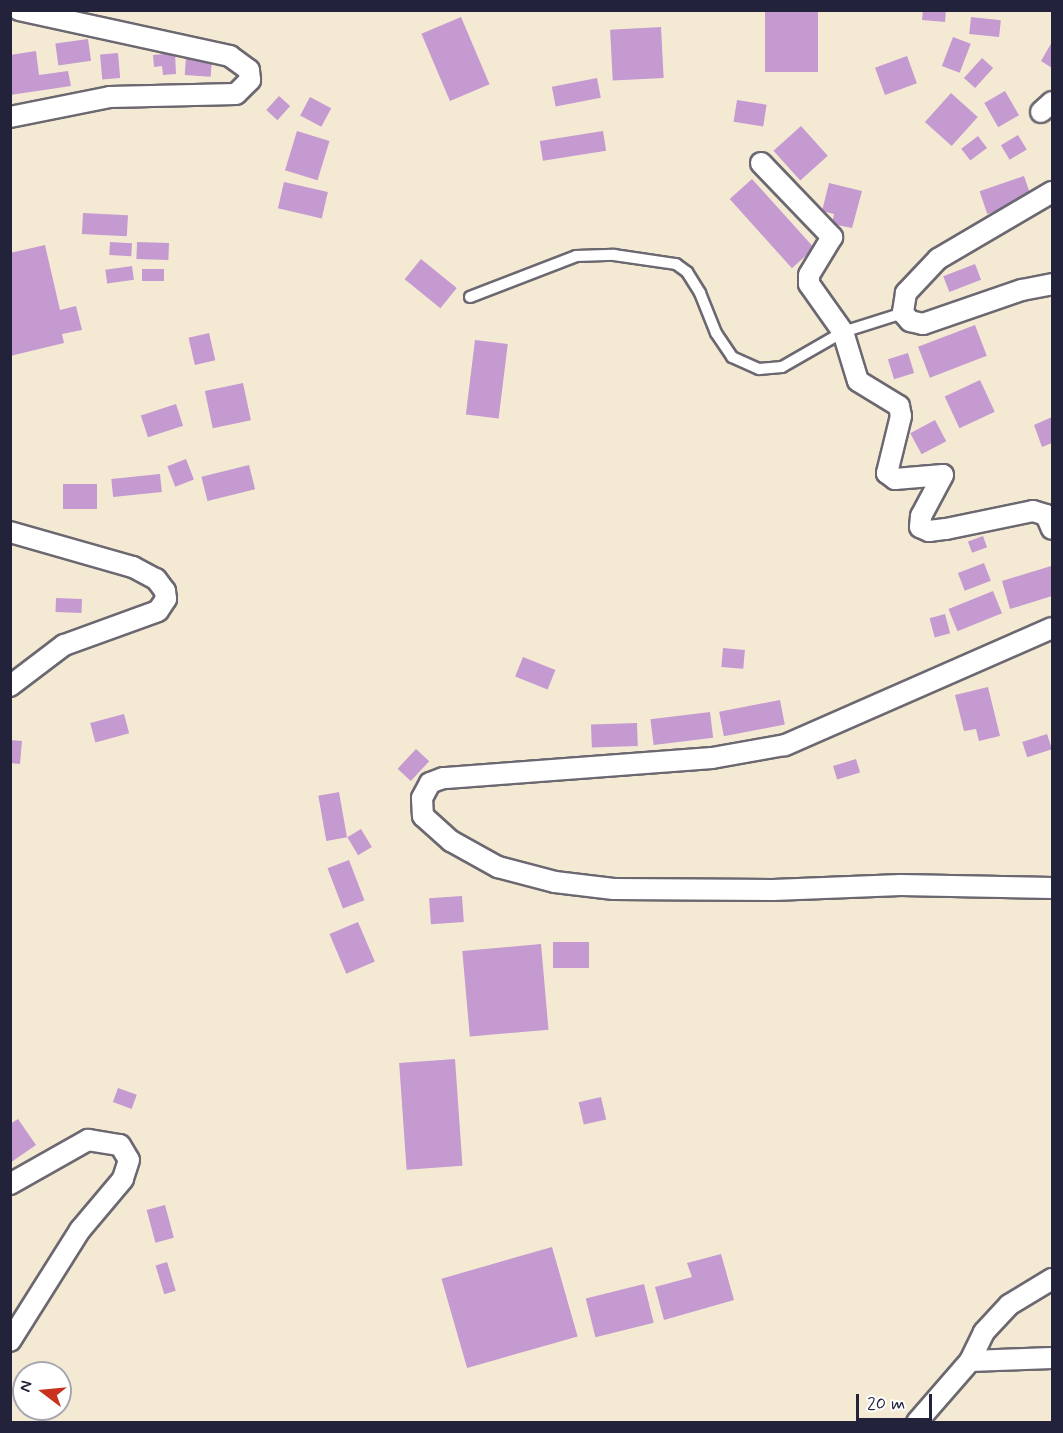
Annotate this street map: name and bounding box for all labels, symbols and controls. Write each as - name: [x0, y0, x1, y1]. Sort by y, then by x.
- north arrow: [12, 1361, 72, 1421]
- text: N: [15, 1378, 38, 1394]
- scale bar: [859, 1382, 936, 1420]
- text: 20 m: [867, 1392, 905, 1416]

